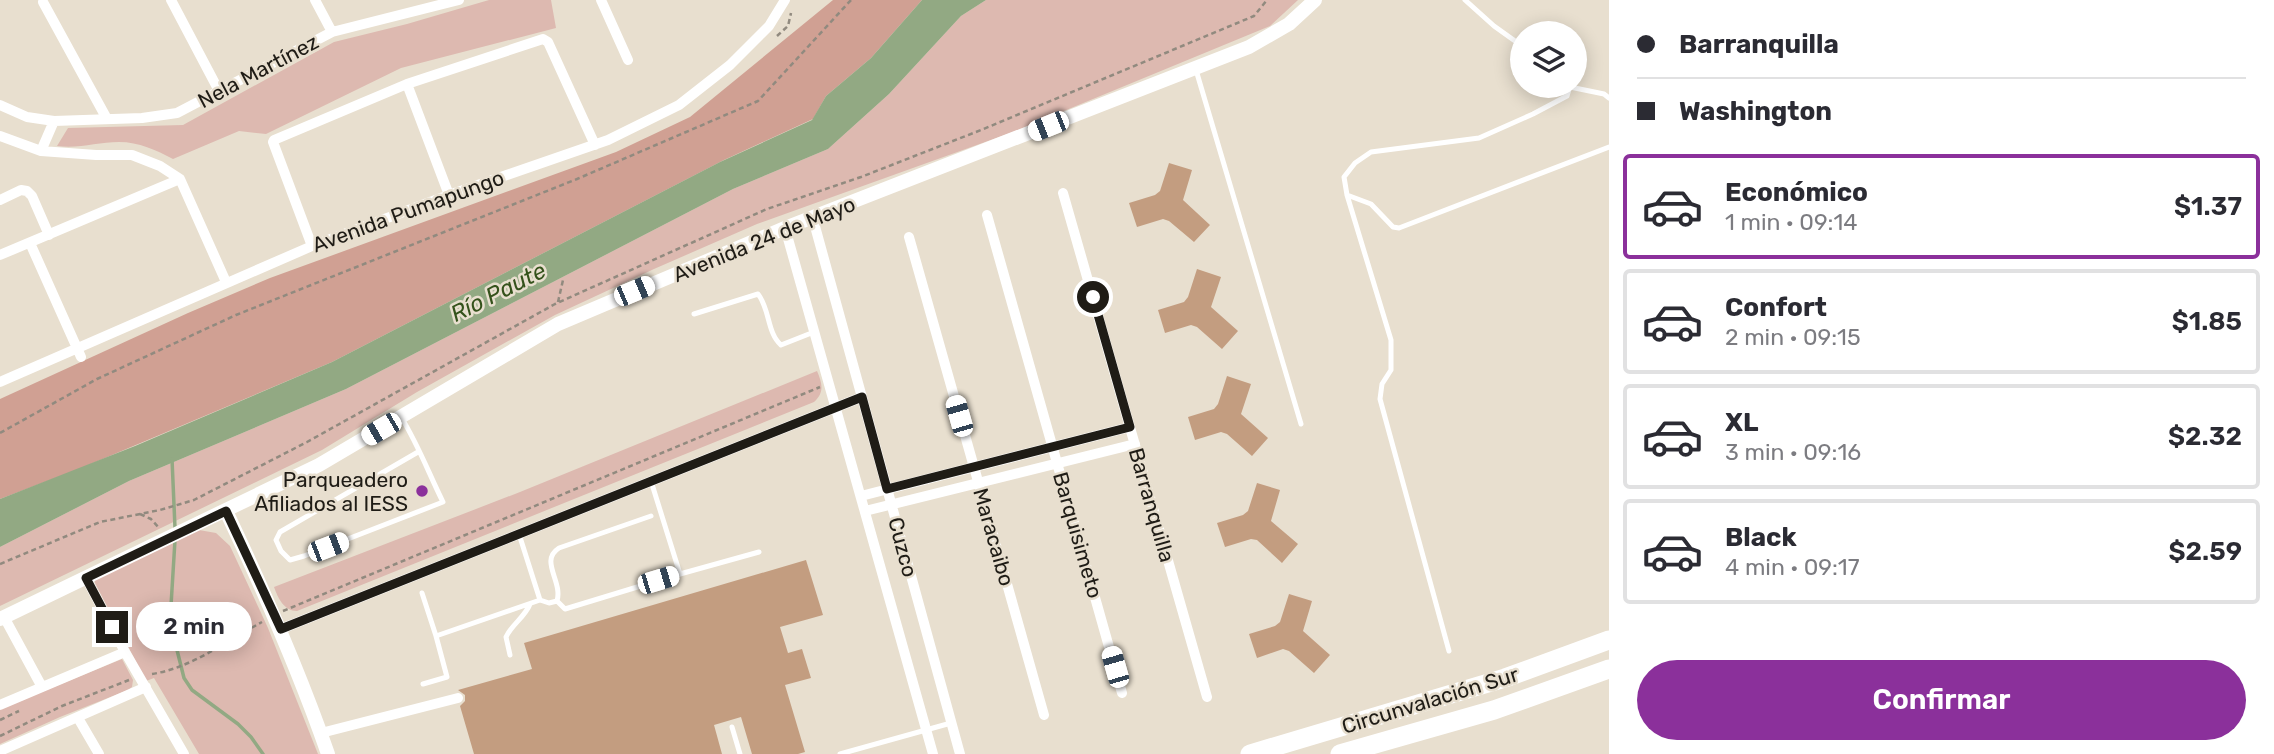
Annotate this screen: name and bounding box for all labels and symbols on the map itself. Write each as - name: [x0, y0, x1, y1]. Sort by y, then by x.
- street label: Nela Martínez: [193, 29, 323, 113]
- car: [1025, 108, 1072, 144]
- street label: Avenida Pumapungo: [309, 165, 507, 257]
- street label: Avenida 24 de Mayo: [669, 191, 859, 287]
- water label: Río Paute: [446, 256, 551, 328]
- car: [611, 273, 658, 309]
- route start: [1077, 281, 1109, 313]
- car: [944, 393, 975, 439]
- car: [358, 409, 405, 449]
- street label: Barranquilla: [1124, 445, 1180, 565]
- place label: Parqueadero Afiliados al IESS: [254, 467, 408, 516]
- street label: Barquisimeto: [1048, 469, 1108, 601]
- marker: Parqueadero Afiliados al IESS: [414, 483, 430, 499]
- street label: Maracaibo: [968, 485, 1020, 589]
- street label: Cuzco: [883, 514, 923, 580]
- car: [305, 530, 352, 564]
- car: [635, 564, 682, 596]
- callout: 2 min: [136, 602, 252, 652]
- route end: [96, 611, 128, 643]
- car: [1100, 644, 1131, 690]
- street label: Circunvalación Sur: [1339, 661, 1521, 739]

